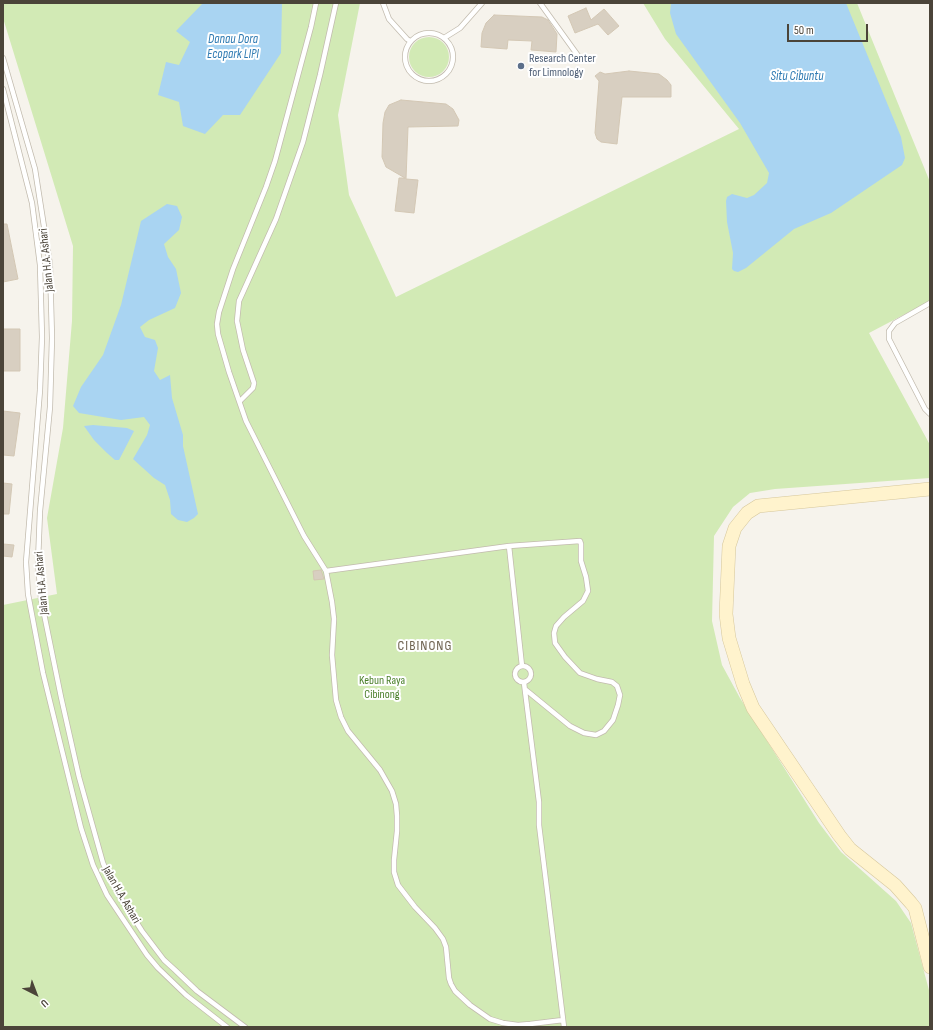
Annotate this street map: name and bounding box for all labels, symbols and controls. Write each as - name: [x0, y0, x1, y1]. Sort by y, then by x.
- scale bar: [789, 16, 870, 42]
- text: 50 m: [794, 23, 814, 38]
- water label: Danau Dora Ecopark LIPI: [207, 32, 259, 63]
- place label: Research Center for Limnology: [529, 52, 596, 80]
- marker: Research Center for Limnology: [516, 61, 526, 71]
- water label: Situ Cibuntu: [771, 69, 823, 85]
- street label: Jalan H.A. Ashari: [37, 228, 57, 292]
- street label: Jalan H.A. Ashari: [32, 551, 52, 615]
- district label: CIBINONG: [398, 638, 452, 654]
- park label: Kebun Raya Cibinong: [359, 674, 405, 702]
- street label: Jalan H.A. Ashari: [99, 864, 143, 926]
- north arrow: [16, 974, 56, 1014]
- text: U: [38, 997, 51, 1010]

